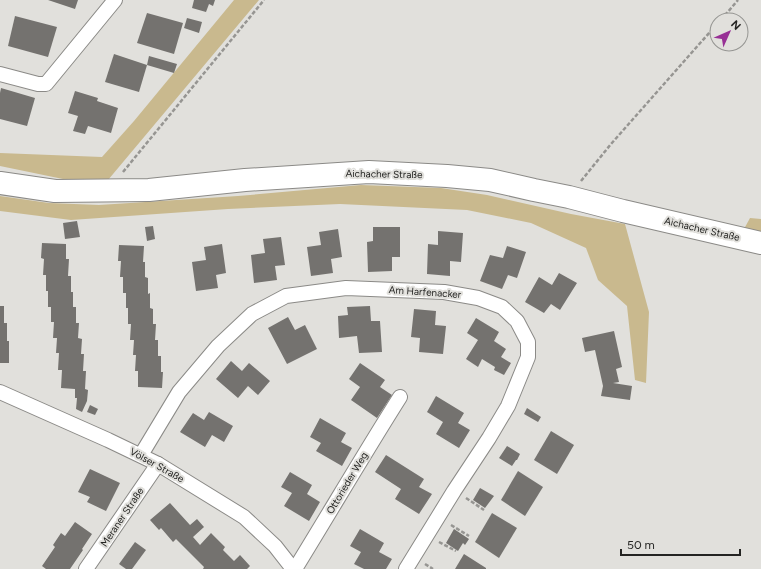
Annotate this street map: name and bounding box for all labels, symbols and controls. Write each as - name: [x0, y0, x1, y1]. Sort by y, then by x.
- north arrow: [709, 12, 749, 52]
- text: N: [728, 18, 743, 33]
- street label: Aichacher Straße: [345, 167, 423, 181]
- street label: Aichacher Straße: [663, 214, 741, 244]
- street label: Am Harfenacker: [388, 283, 462, 301]
- street label: Völser Straße: [128, 445, 187, 485]
- street label: Ottorieder Weg: [323, 450, 371, 516]
- street label: Meraner Straße: [97, 484, 147, 549]
- scale bar: [621, 531, 740, 557]
- text: 50 m: [627, 538, 655, 552]

